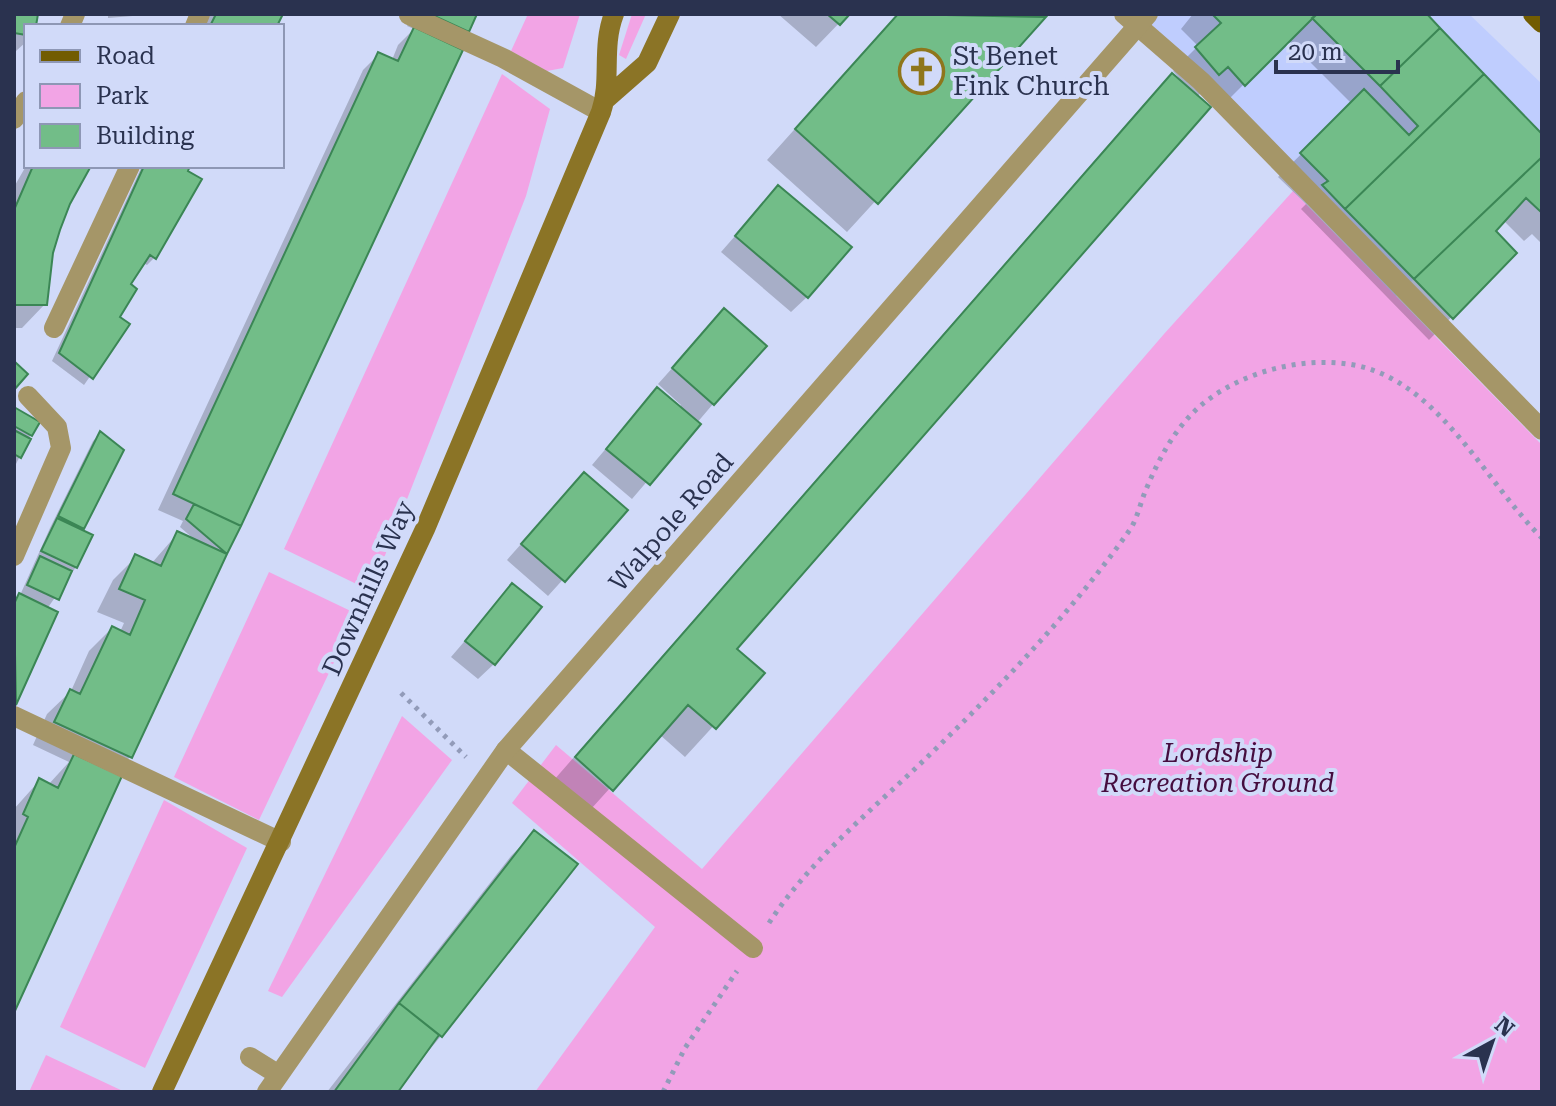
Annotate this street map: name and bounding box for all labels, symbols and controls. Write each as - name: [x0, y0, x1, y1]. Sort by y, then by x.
- legend: [24, 24, 284, 168]
- scale bar: [1276, 24, 1398, 74]
- text: 20 m: [1288, 38, 1343, 66]
- place label: St Benet Fink Church: [953, 41, 1110, 101]
- text: Road: [96, 42, 155, 70]
- church icon: St Benet Fink Church: [898, 47, 946, 95]
- text: Park: [96, 82, 149, 110]
- text: Building: [96, 122, 194, 150]
- street label: Walpole Road: [603, 447, 739, 597]
- street label: Downhills Way: [316, 496, 420, 680]
- park label: Lordship Recreation Ground: [1100, 738, 1335, 798]
- north arrow: [1452, 1002, 1532, 1082]
- text: N: [1490, 1012, 1519, 1042]

